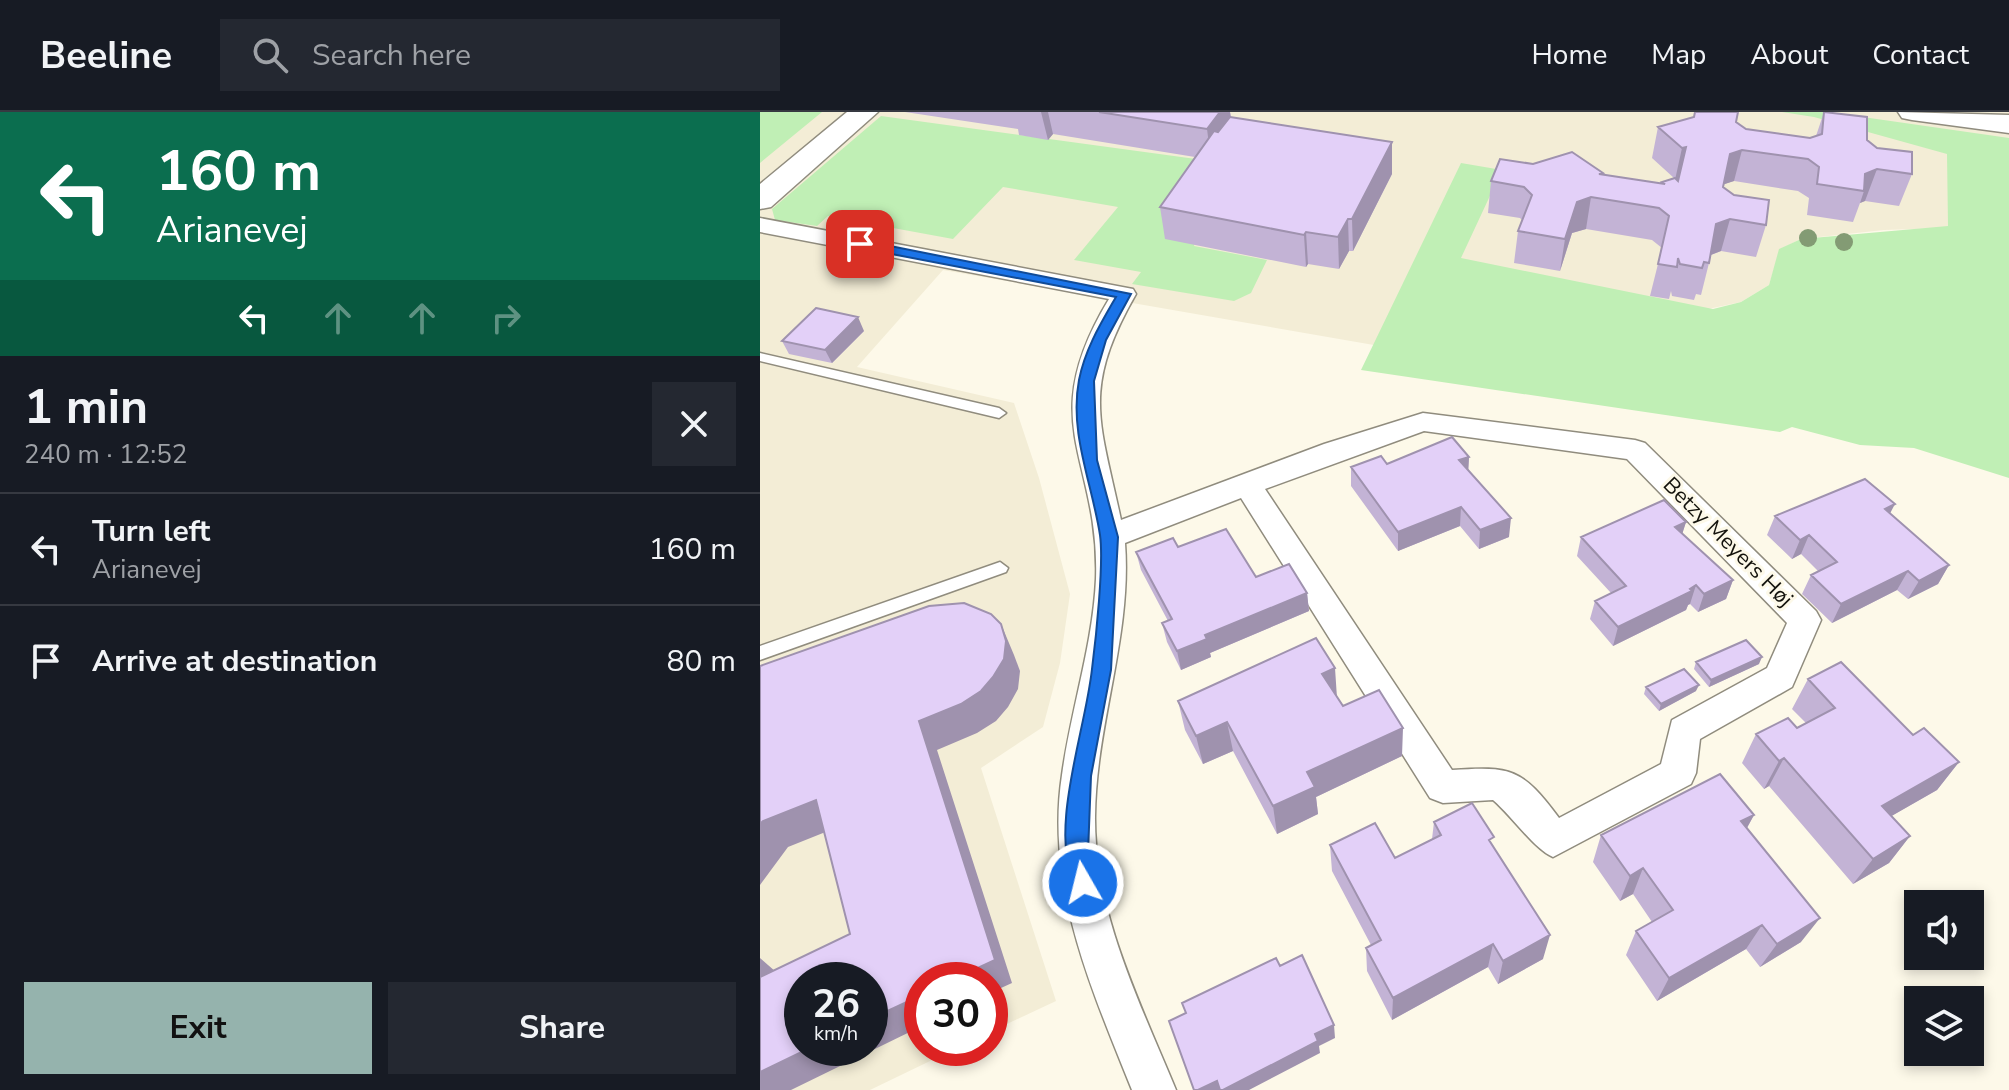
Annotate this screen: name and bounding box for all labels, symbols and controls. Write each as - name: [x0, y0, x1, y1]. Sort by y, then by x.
- search box: [220, 19, 780, 91]
- text: Beeline: [40, 30, 172, 81]
- icon: search: [248, 33, 292, 77]
- text: Search here: [312, 35, 471, 76]
- text: Home: [1532, 36, 1607, 74]
- text: Map: [1651, 36, 1706, 74]
- text: About: [1750, 36, 1828, 74]
- text: Contact: [1872, 36, 1969, 74]
- text: 160 m: [156, 133, 321, 210]
- icon: left: [24, 144, 128, 248]
- text: Arianevej: [156, 206, 308, 255]
- pin: [826, 210, 894, 278]
- icon: arrive: [838, 222, 882, 266]
- icon: left: [232, 296, 276, 340]
- icon: ahead: [316, 296, 360, 340]
- icon: ahead: [400, 296, 444, 340]
- icon: right: [484, 296, 528, 340]
- text: 1 min: [24, 374, 148, 440]
- button: close: [652, 382, 736, 466]
- text: 240 m · 12:52: [24, 437, 187, 472]
- street label: Betzy Meyers Høj: [1656, 470, 1800, 614]
- text: Turn left: [92, 511, 210, 552]
- icon: left: [24, 527, 68, 571]
- text: 160 m: [649, 529, 736, 570]
- text: Arianevej: [92, 552, 202, 587]
- icon: arrive: [24, 639, 68, 683]
- text: Arrive at destination: [92, 641, 377, 682]
- text: 80 m: [667, 641, 736, 682]
- position arrow: [1041, 841, 1125, 925]
- map controls: [1904, 890, 1984, 1066]
- button: sound: [1904, 890, 1984, 970]
- speed limit sign: 30: [904, 962, 1008, 1066]
- text: 26: [812, 977, 860, 1031]
- button: Exit: [24, 982, 372, 1074]
- button: Share: [388, 982, 736, 1074]
- button: layers: [1904, 986, 1984, 1066]
- text: km/h: [814, 1020, 858, 1047]

